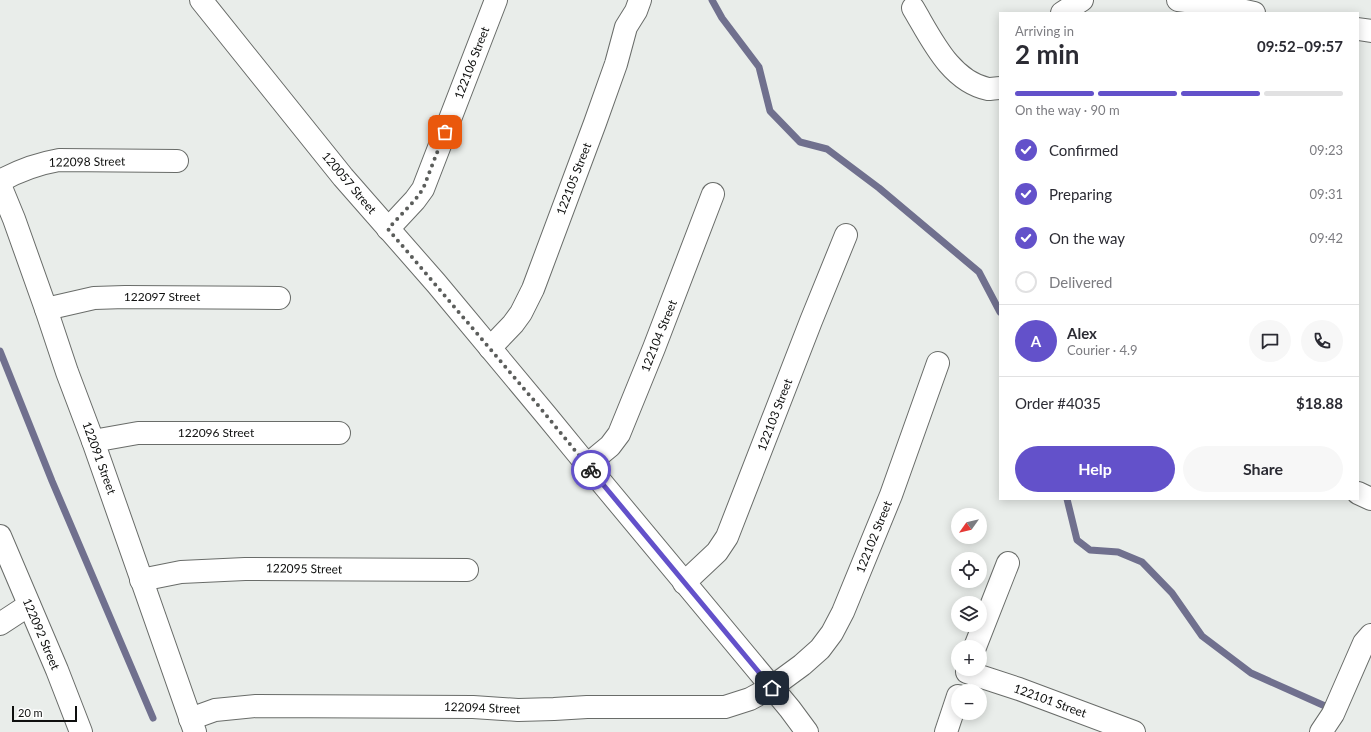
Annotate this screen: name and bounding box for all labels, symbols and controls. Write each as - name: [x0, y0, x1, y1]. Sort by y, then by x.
- text: Arriving in: [1015, 23, 1074, 39]
- street label: 122106 Street: [451, 24, 492, 101]
- text: 09:52–09:57: [1257, 37, 1343, 55]
- text: 2 min: [1015, 38, 1079, 70]
- text: On the way · 90 m: [1015, 102, 1120, 118]
- pin: [428, 115, 462, 149]
- icon: bag: [434, 121, 456, 143]
- icon: check: [1015, 139, 1037, 161]
- street label: 122105 Street: [553, 140, 594, 217]
- text: Confirmed: [1049, 141, 1118, 159]
- text: 09:23: [1310, 142, 1343, 158]
- street label: 120057 Street: [319, 149, 380, 217]
- street label: 122098 Street: [49, 153, 126, 170]
- icon: check: [1015, 183, 1037, 205]
- text: Preparing: [1049, 185, 1112, 203]
- text: 09:31: [1310, 186, 1343, 202]
- icon: check: [1015, 227, 1037, 249]
- text: On the way: [1049, 229, 1125, 247]
- text: 09:42: [1310, 230, 1343, 246]
- text: Delivered: [1049, 273, 1112, 291]
- street label: 122097 Street: [124, 289, 201, 304]
- street label: 122104 Street: [637, 297, 680, 374]
- button: chat: [1249, 320, 1291, 362]
- button: phone: [1301, 320, 1343, 362]
- text: Alex: [1067, 324, 1097, 342]
- text: A: [1031, 332, 1041, 350]
- text: Courier · 4.9: [1067, 342, 1138, 358]
- street label: 122103 Street: [754, 376, 795, 453]
- text: Order #4035: [1015, 394, 1101, 412]
- text: $18.88: [1296, 394, 1343, 412]
- street label: 122091 Street: [79, 419, 120, 497]
- street label: 122096 Street: [178, 425, 255, 440]
- button: Help: [1015, 446, 1175, 492]
- button: Share: [1183, 446, 1343, 492]
- courier: [571, 450, 611, 490]
- icon: bike: [580, 459, 602, 481]
- street label: 122102 Street: [852, 498, 895, 575]
- north arrow: [951, 508, 987, 544]
- map controls: [951, 508, 987, 720]
- button: locate: [951, 552, 987, 588]
- street label: 122095 Street: [266, 560, 343, 577]
- street label: 122092 Street: [20, 596, 64, 673]
- button: layers: [951, 596, 987, 632]
- button: +: [951, 640, 987, 676]
- pin: [755, 671, 789, 705]
- icon: home: [761, 677, 783, 699]
- street label: 122101 Street: [1012, 680, 1089, 721]
- button: −: [951, 684, 987, 720]
- street label: 122094 Street: [444, 699, 521, 716]
- scale bar: [12, 704, 77, 723]
- text: 20 m: [18, 706, 43, 719]

